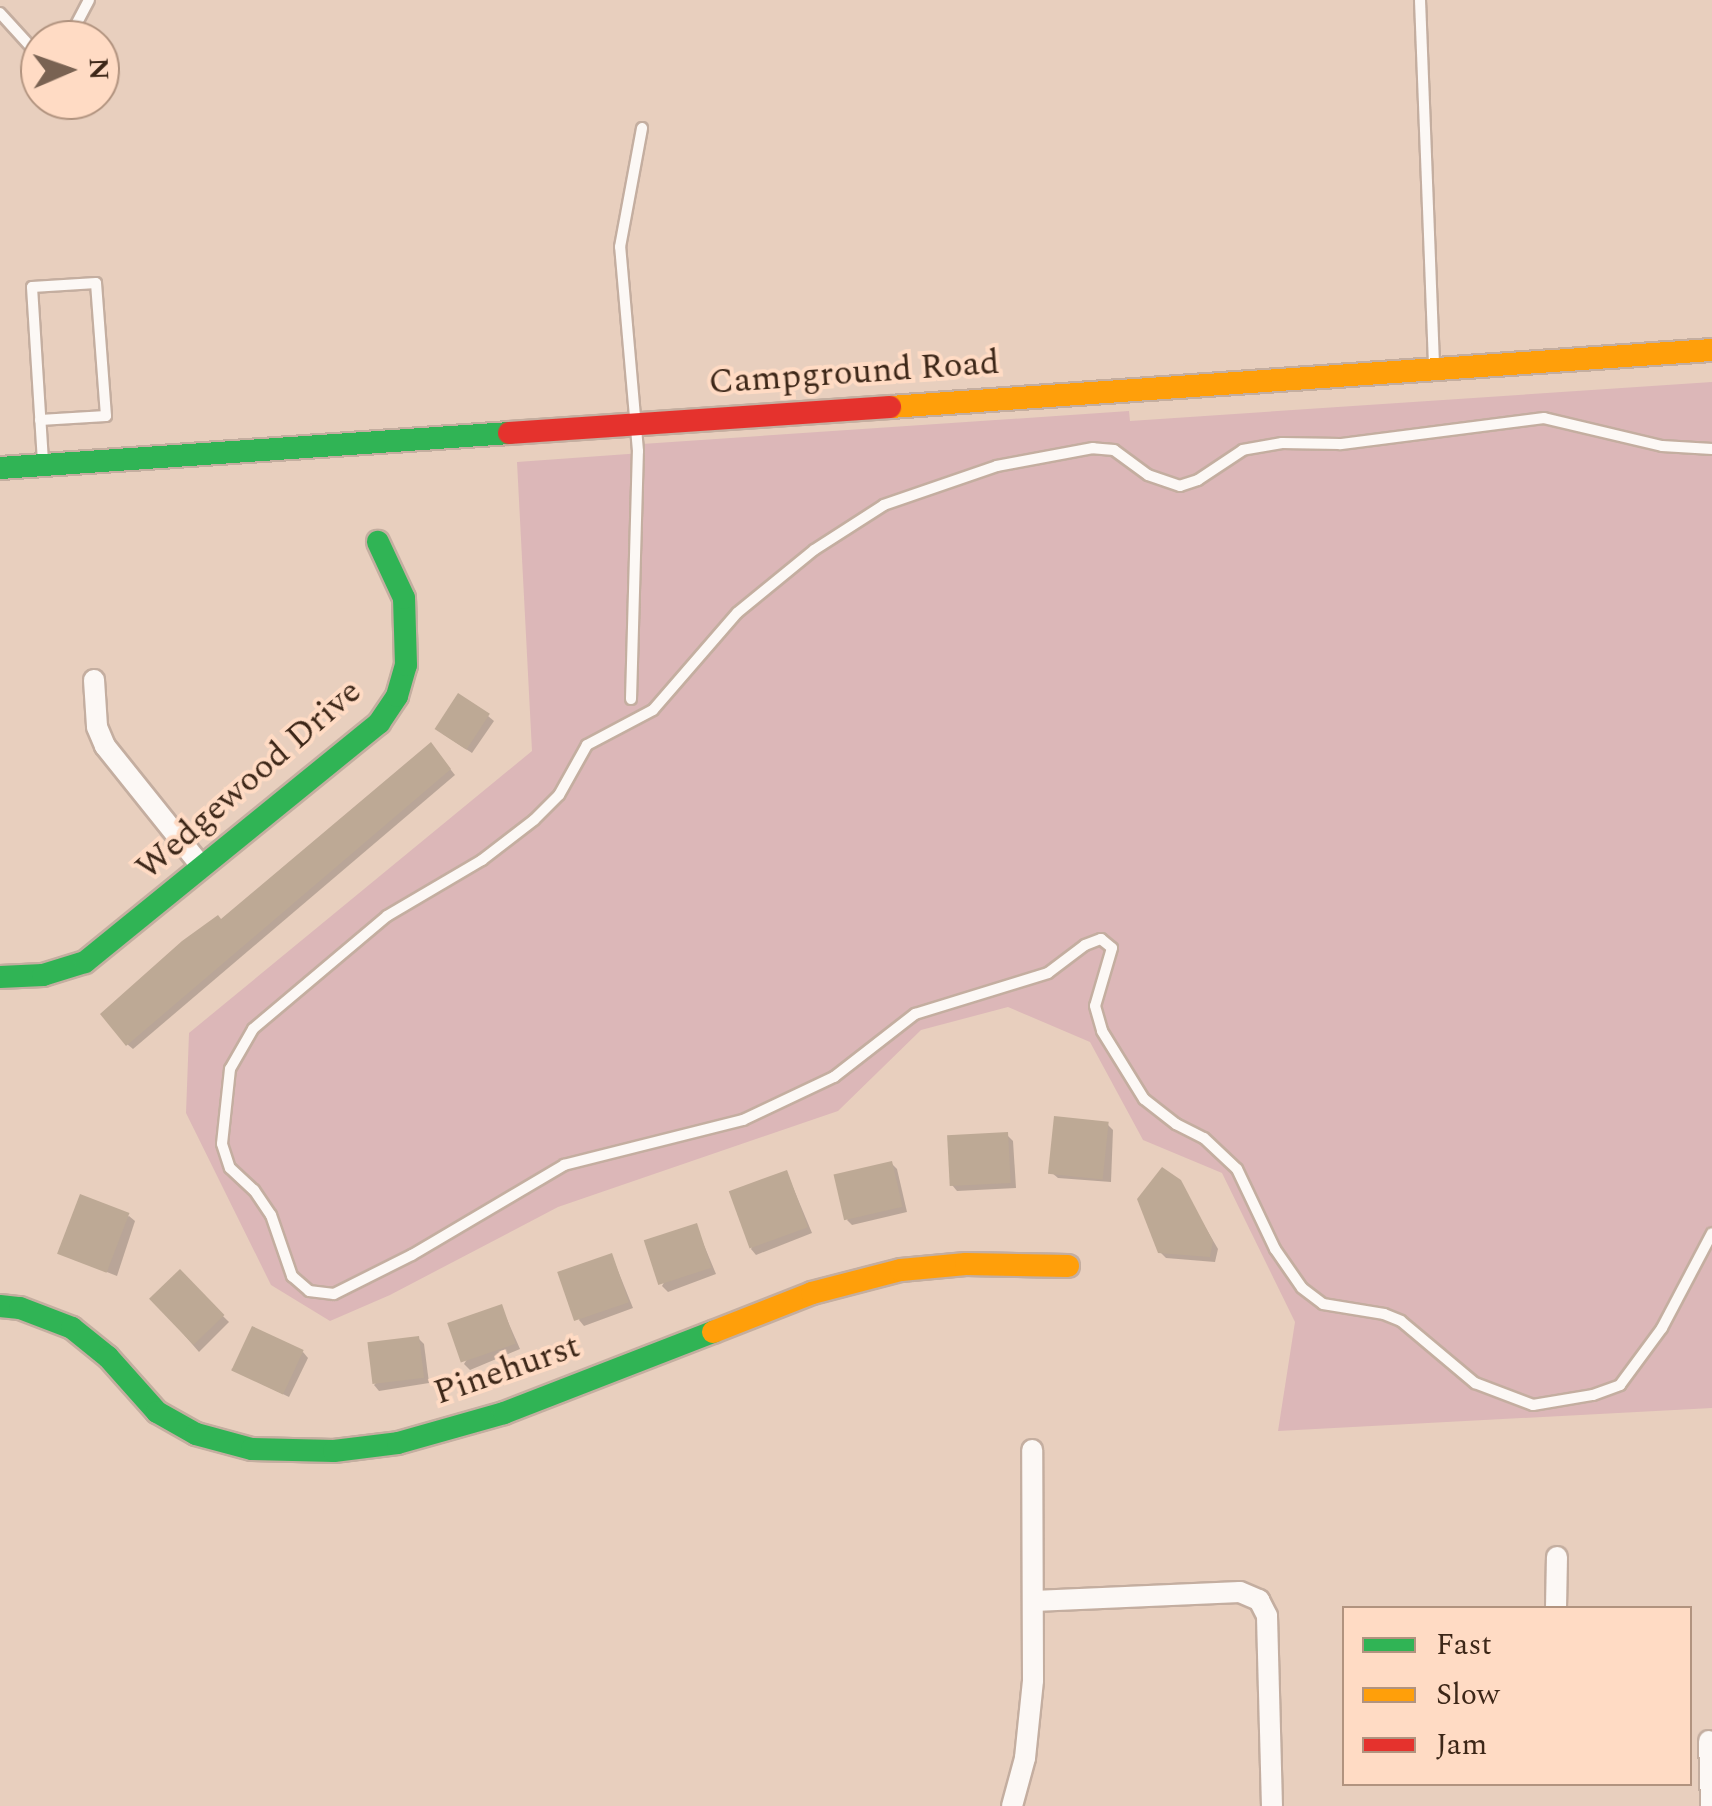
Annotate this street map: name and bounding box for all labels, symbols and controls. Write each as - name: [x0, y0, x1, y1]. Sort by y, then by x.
- north arrow: [20, 20, 120, 120]
- text: N: [77, 57, 120, 81]
- street label: Campground Road: [707, 342, 1001, 404]
- street label: Wedgewood Drive: [128, 671, 370, 889]
- street label: Pinehurst: [428, 1325, 586, 1415]
- legend: [1342, 1606, 1692, 1786]
- text: Fast: [1436, 1622, 1492, 1668]
- text: Slow: [1436, 1672, 1500, 1718]
- text: Jam: [1436, 1722, 1487, 1768]

